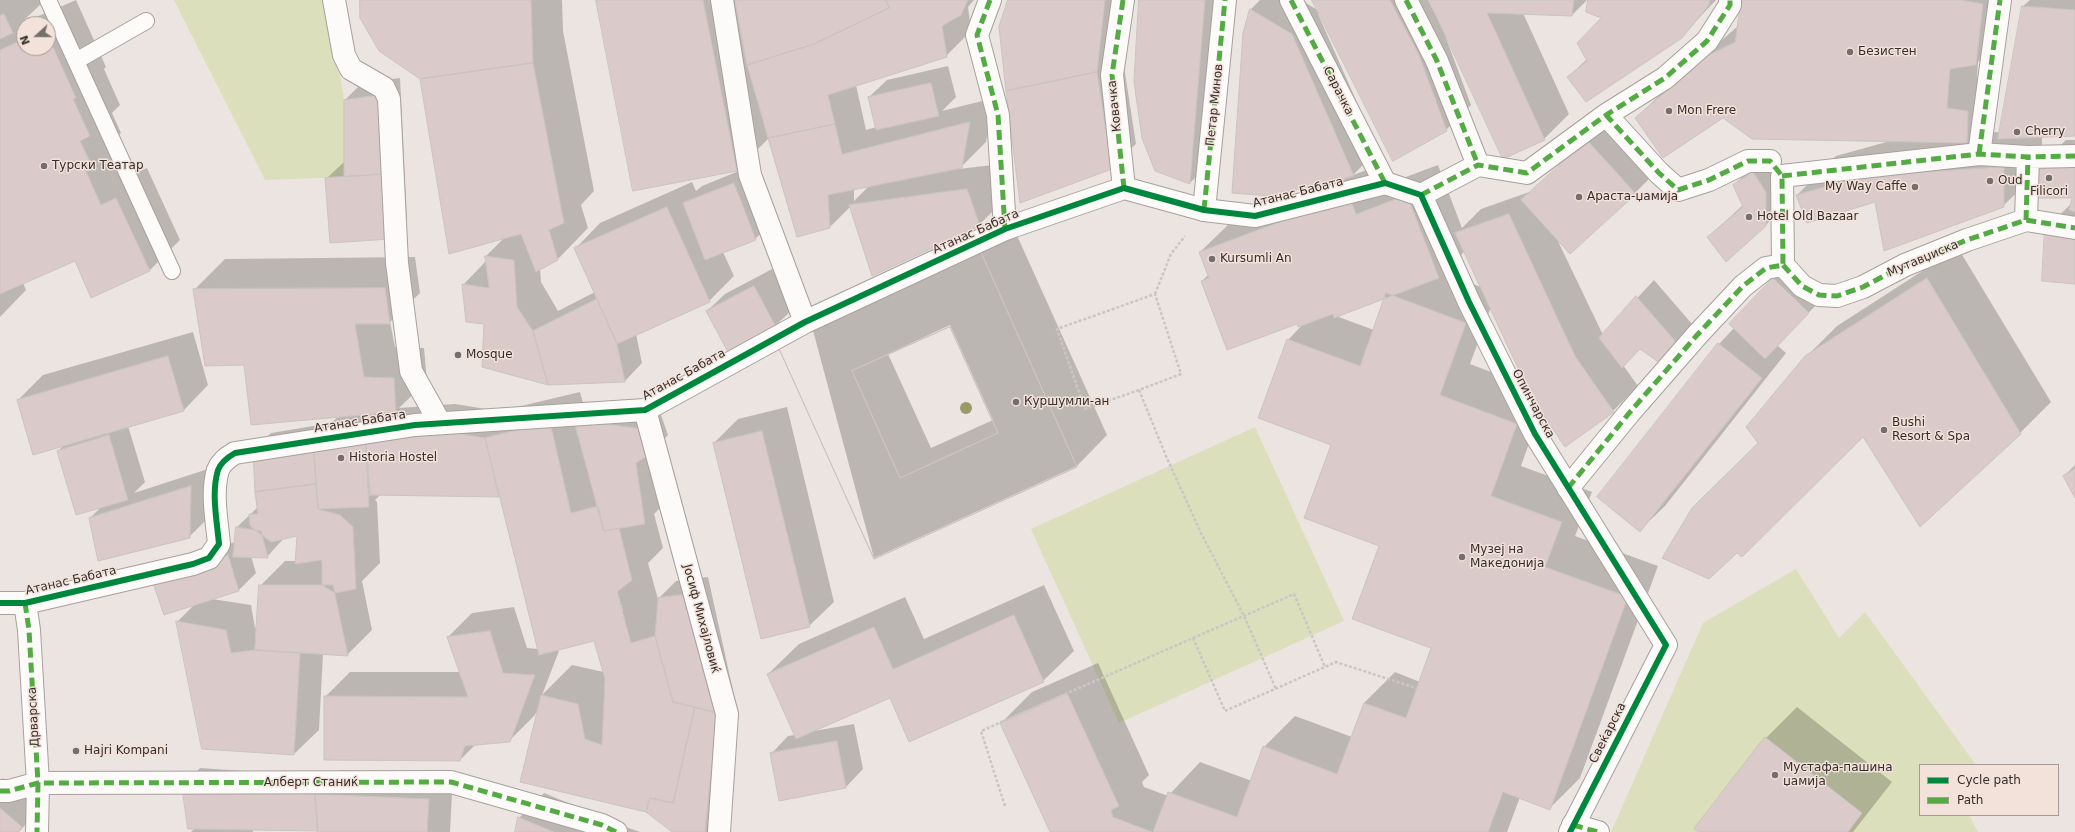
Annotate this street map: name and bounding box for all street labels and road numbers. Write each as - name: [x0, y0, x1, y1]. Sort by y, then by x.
- street label: Петар Минов: [1204, 63, 1226, 147]
- street label: Сарачка: [1320, 64, 1356, 118]
- street label: Ковачка: [1105, 79, 1125, 133]
- street label: Атанас Бабата: [1251, 175, 1345, 211]
- street label: Атанас Бабата: [931, 207, 1021, 257]
- street label: Мутавџиска: [1885, 238, 1961, 280]
- street label: Атанас Бабата: [640, 346, 728, 404]
- street label: Опинчарска: [1509, 367, 1557, 441]
- street label: Атанас Бабата: [313, 408, 407, 436]
- street label: Јосиф Михајловиќ: [679, 563, 723, 675]
- street label: Атанас Бабата: [24, 564, 118, 598]
- street label: Дрварска: [25, 687, 43, 747]
- street label: Свеќарска: [1587, 700, 1629, 766]
- street label: Алберт Станиќ: [264, 776, 358, 790]

